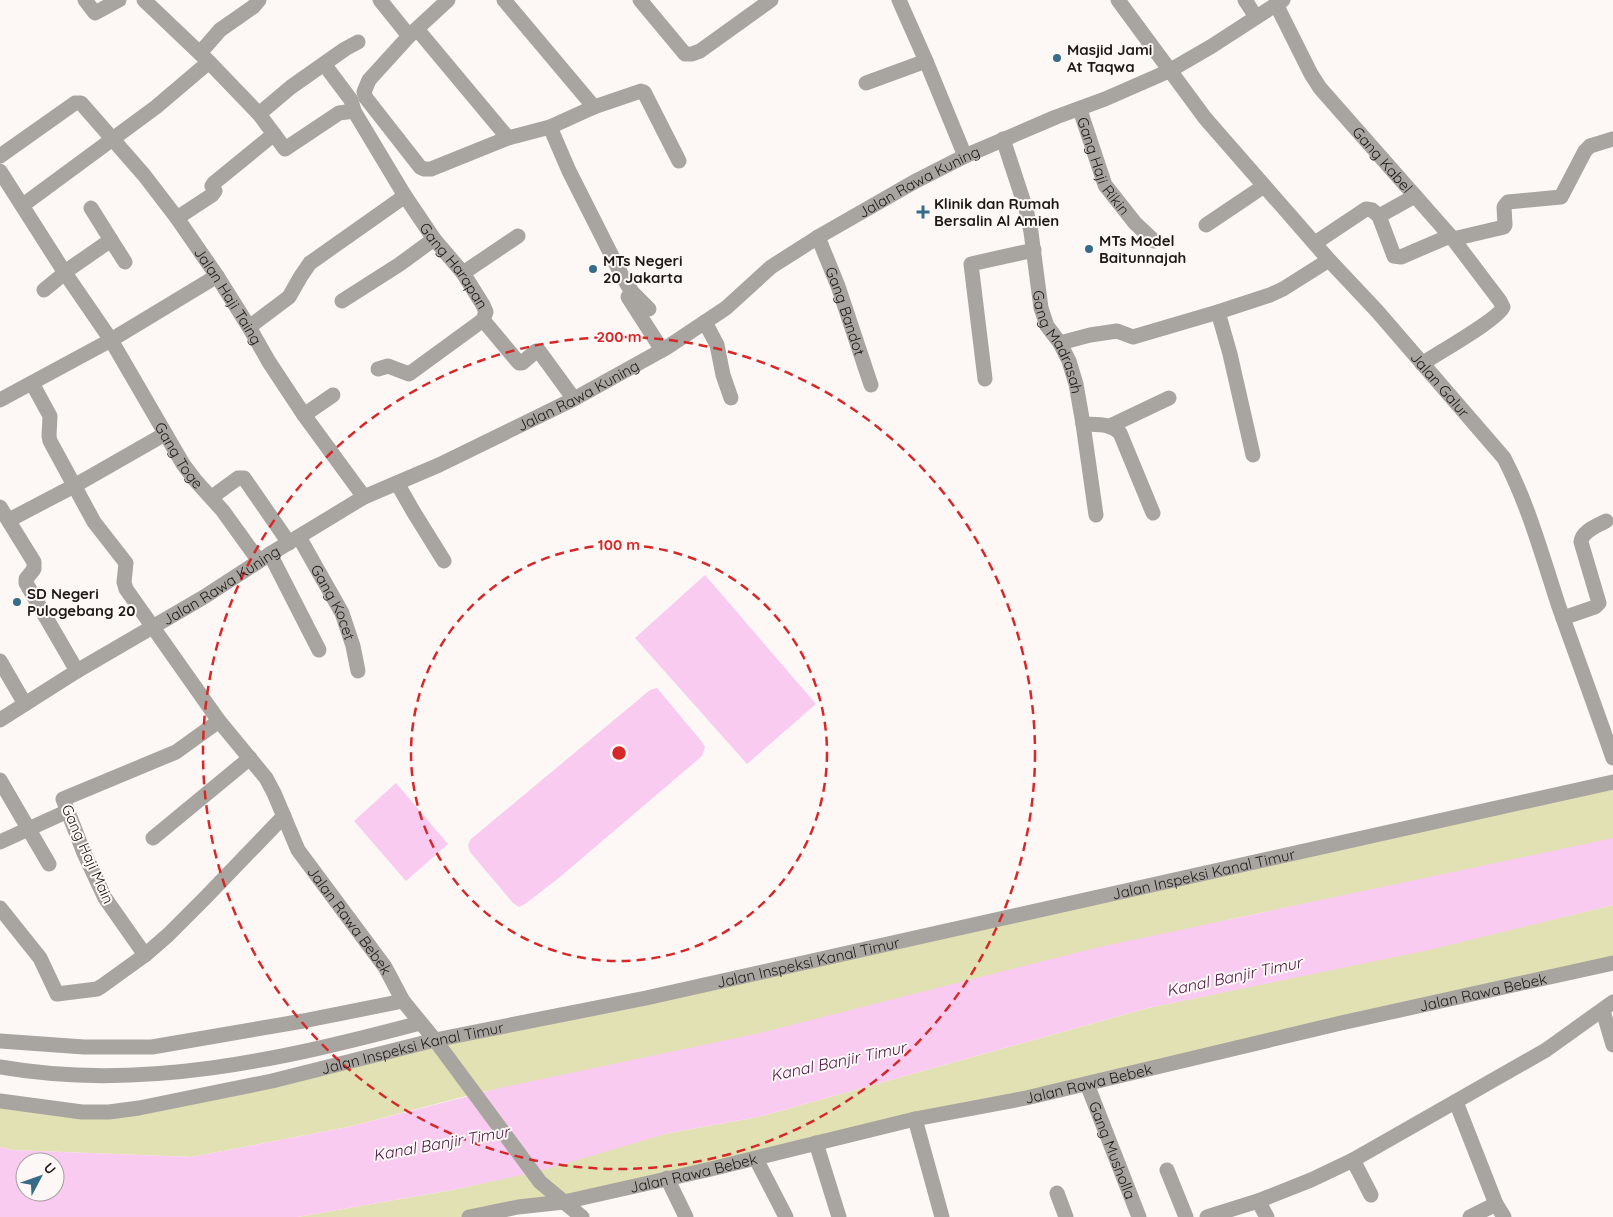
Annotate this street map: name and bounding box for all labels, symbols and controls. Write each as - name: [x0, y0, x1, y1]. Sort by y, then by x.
- place label: Masjid Jami At Taqwa: [1067, 40, 1152, 76]
- marker: Masjid Jami At Taqwa: [1051, 52, 1063, 64]
- street label: Gang Haji Rikin: [1073, 114, 1134, 218]
- street label: Gang Kabel: [1349, 122, 1417, 196]
- street label: Jalan Rawa Kuning: [855, 141, 983, 222]
- place label: Klinik dan Rumah Bersalin Al Amien: [934, 194, 1060, 230]
- marker: Klinik dan Rumah Bersalin Al Amien: [916, 205, 930, 219]
- street label: Gang Harapan: [416, 219, 492, 312]
- place label: MTs Model Baitunnajah: [1099, 231, 1186, 267]
- street label: Jalan Haji Taing: [190, 243, 267, 348]
- marker: MTs Model Baitunnajah: [1083, 243, 1095, 255]
- place label: MTs Negeri 20 Jakarta: [603, 251, 683, 287]
- marker: MTs Negeri 20 Jakarta: [587, 263, 599, 275]
- street label: Gang Bandot: [822, 264, 870, 358]
- street label: Gang Madrasah: [1029, 289, 1087, 395]
- text: 200 m: [597, 327, 642, 346]
- street label: Jalan Galur: [1407, 348, 1474, 421]
- street label: Jalan Rawa Kuning: [514, 355, 642, 435]
- street label: Gang Toge: [151, 418, 208, 493]
- text: 100 m: [598, 535, 640, 554]
- street label: Jalan Rawa Kuning: [159, 541, 283, 629]
- street label: Gang Kocet: [307, 561, 360, 642]
- place label: SD Negeri Pulogebang 20: [27, 584, 135, 620]
- marker: SD Negeri Pulogebang 20: [11, 596, 23, 608]
- centre of rings: [610, 744, 628, 762]
- street label: Gang Haji Main: [58, 801, 118, 907]
- street label: Jalan Inspeksi Kanal Timur: [1110, 844, 1297, 903]
- street label: Jalan Rawa Bebek: [304, 862, 397, 978]
- street label: Jalan Inspeksi Kanal Timur: [715, 932, 902, 991]
- water label: Kanal Banjir Timur: [1164, 951, 1305, 1000]
- street label: Jalan Rawa Bebek: [1417, 968, 1549, 1015]
- street label: Jalan Inspeksi Kanal Timur: [319, 1017, 506, 1078]
- water label: Kanal Banjir Timur: [768, 1036, 909, 1085]
- street label: Jalan Rawa Bebek: [1023, 1059, 1154, 1108]
- street label: Gang Musholla: [1085, 1098, 1141, 1202]
- water label: Kanal Banjir Timur: [371, 1121, 513, 1165]
- street label: Jalan Rawa Bebek: [628, 1149, 759, 1196]
- north arrow: [15, 1152, 65, 1202]
- text: U: [40, 1159, 60, 1178]

